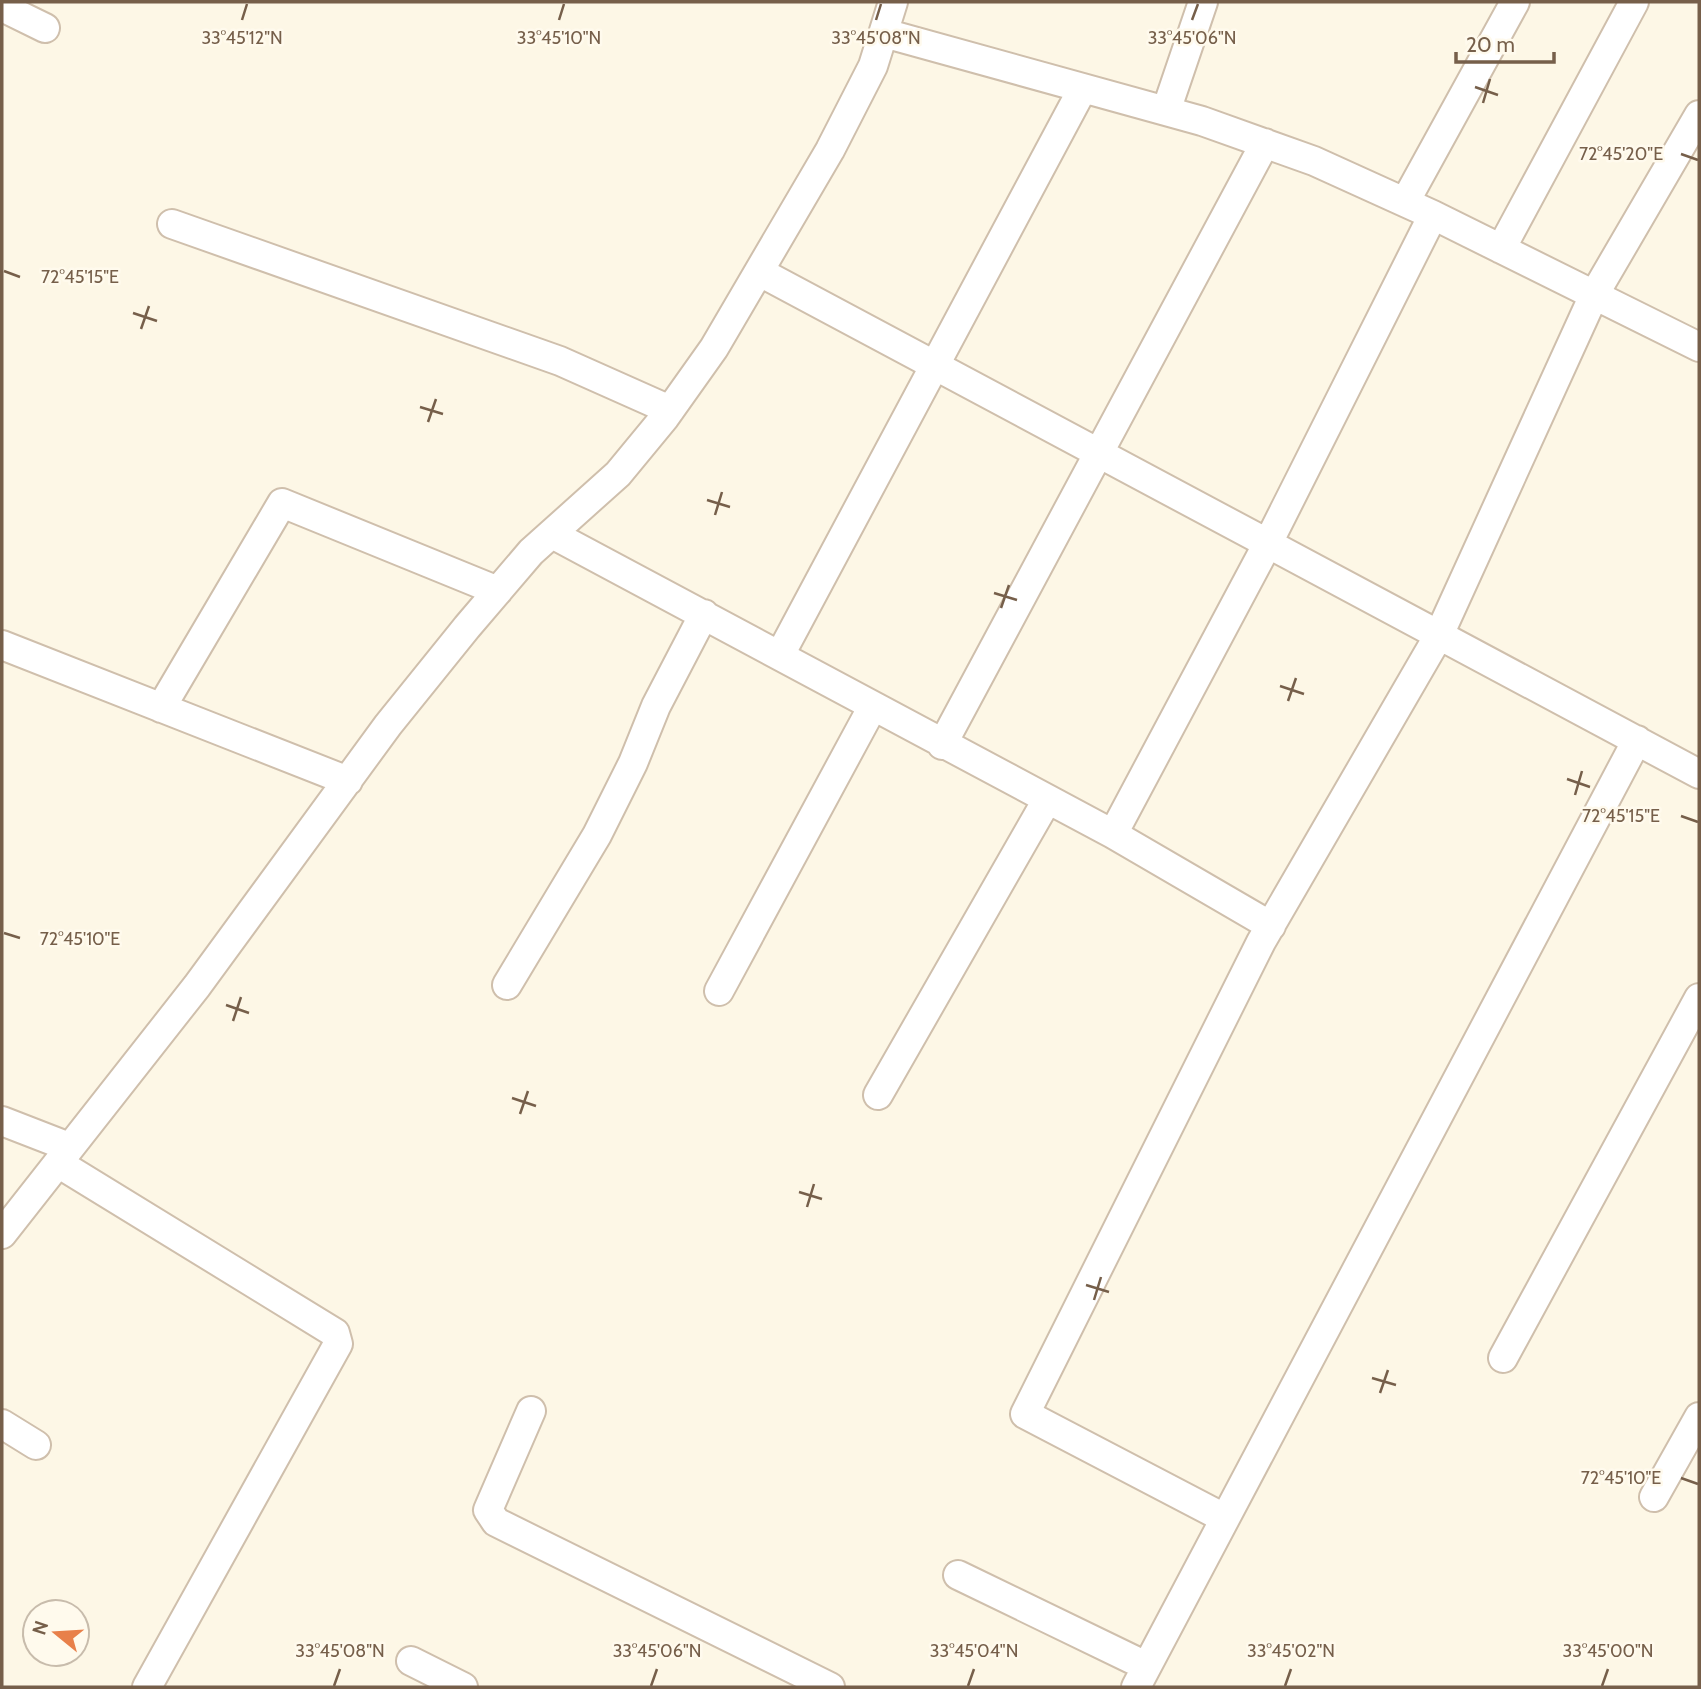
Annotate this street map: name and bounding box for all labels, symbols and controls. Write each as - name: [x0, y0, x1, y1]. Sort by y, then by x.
- scale bar: [1456, 21, 1554, 65]
- text: 33°45'12"N: [201, 27, 283, 49]
- text: 33°45'10"N: [517, 27, 601, 49]
- text: 33°45'08"N: [831, 27, 921, 49]
- text: 33°45'06"N: [1148, 27, 1236, 49]
- text: 20 m: [1466, 32, 1515, 57]
- text: 72°45'20"E: [1579, 143, 1663, 165]
- text: 72°45'15"E: [41, 266, 119, 288]
- text: 72°45'15"E: [1582, 805, 1660, 827]
- text: 72°45'10"E: [40, 928, 120, 950]
- text: 72°45'10"E: [1581, 1467, 1661, 1489]
- north arrow: [21, 1598, 91, 1668]
- text: N: [27, 1618, 53, 1638]
- text: 33°45'08"N: [295, 1640, 385, 1662]
- text: 33°45'06"N: [613, 1640, 701, 1662]
- text: 33°45'04"N: [930, 1640, 1018, 1662]
- text: 33°45'02"N: [1247, 1640, 1335, 1662]
- text: 33°45'00"N: [1562, 1640, 1654, 1662]

